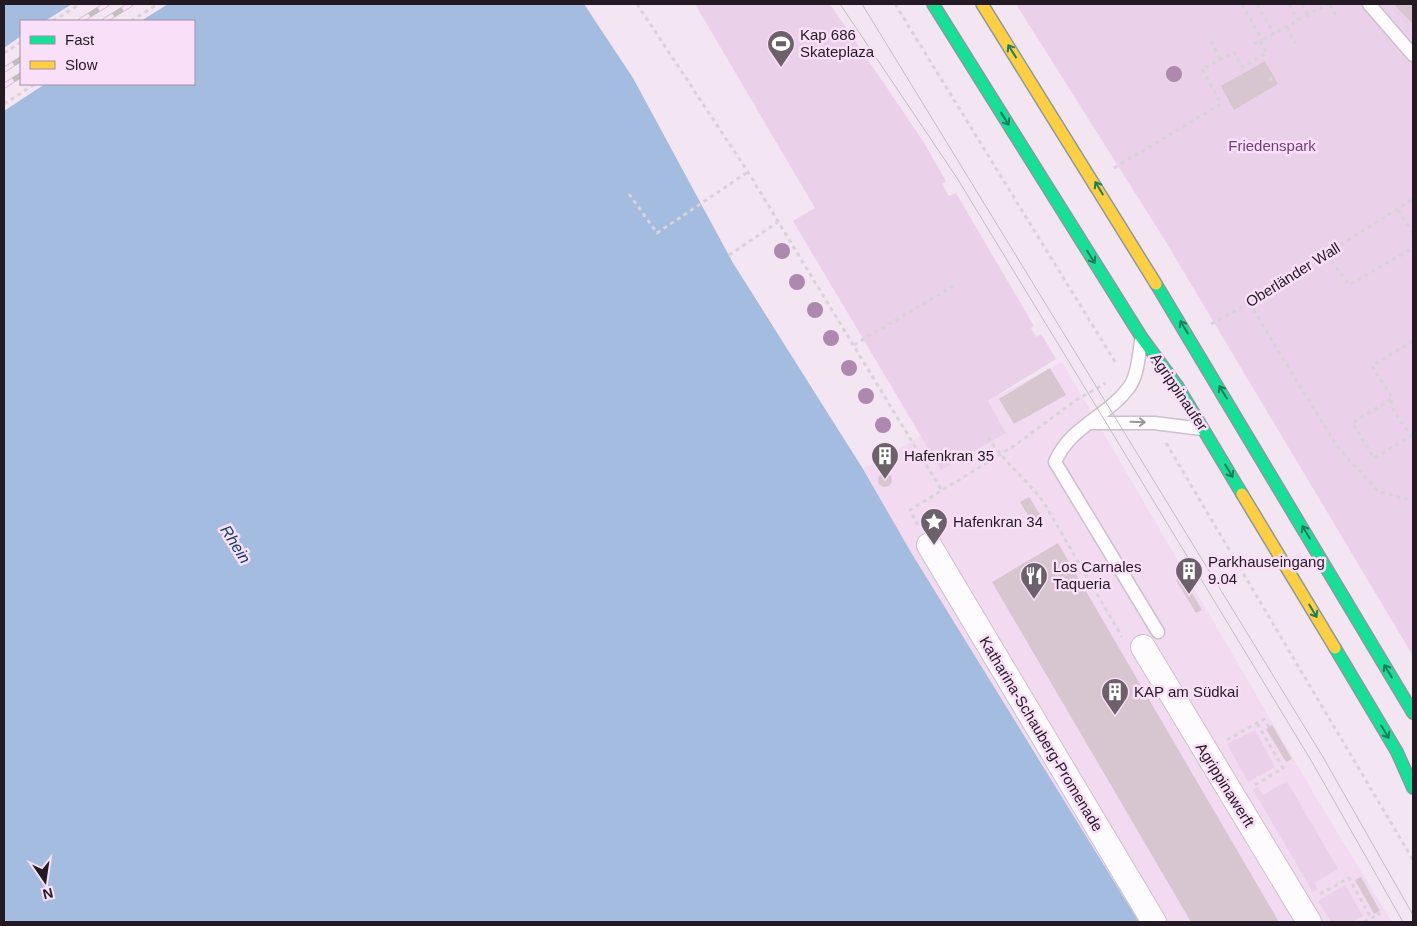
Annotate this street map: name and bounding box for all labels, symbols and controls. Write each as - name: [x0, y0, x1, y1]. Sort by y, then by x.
- legend: [20, 20, 195, 85]
- place label: Kap 686 Skateplaza: [800, 26, 875, 60]
- sports icon: Kap 686 Skateplaza: [766, 29, 796, 68]
- text: Fast: [65, 31, 95, 48]
- one-way arrow: [1007, 44, 1017, 58]
- text: Slow: [65, 56, 98, 73]
- one-way arrow: [1000, 112, 1010, 126]
- park label: Friedenspark: [1228, 137, 1316, 154]
- one-way arrow: [1094, 182, 1104, 196]
- street label: Oberländer Wall: [1243, 239, 1343, 310]
- one-way arrow: [1086, 250, 1097, 264]
- one-way arrow: [1178, 320, 1189, 334]
- street label: Agrippinaufer: [1147, 350, 1211, 433]
- one-way arrow: [1217, 385, 1227, 399]
- one-way arrow: [1130, 417, 1146, 427]
- building icon: Hafenkran 35: [870, 441, 900, 480]
- place label: Hafenkran 35: [904, 447, 994, 464]
- one-way arrow: [1225, 464, 1235, 478]
- place icon: Hafenkran 34: [919, 507, 949, 546]
- place label: Hafenkran 34: [953, 513, 1043, 530]
- water label: Rhein: [217, 522, 254, 567]
- one-way arrow: [1300, 525, 1310, 539]
- place label: Parkhauseingang 9.04: [1208, 553, 1325, 587]
- building icon: Parkhauseingang 9.04: [1174, 556, 1204, 595]
- place label: Los Carnales Taqueria: [1053, 558, 1141, 592]
- restaurant icon: Los Carnales Taqueria: [1019, 561, 1049, 600]
- one-way arrow: [1309, 603, 1319, 617]
- street label: Katharina-Schauberg-Promenade: [976, 633, 1106, 834]
- one-way arrow: [1383, 665, 1393, 679]
- building icon: KAP am Südkai: [1100, 677, 1130, 716]
- place label: KAP am Südkai: [1134, 683, 1239, 700]
- one-way arrow: [1381, 725, 1391, 739]
- street label: Agrippinawerft: [1193, 740, 1258, 831]
- north arrow: [20, 856, 70, 906]
- text: N: [41, 885, 55, 903]

